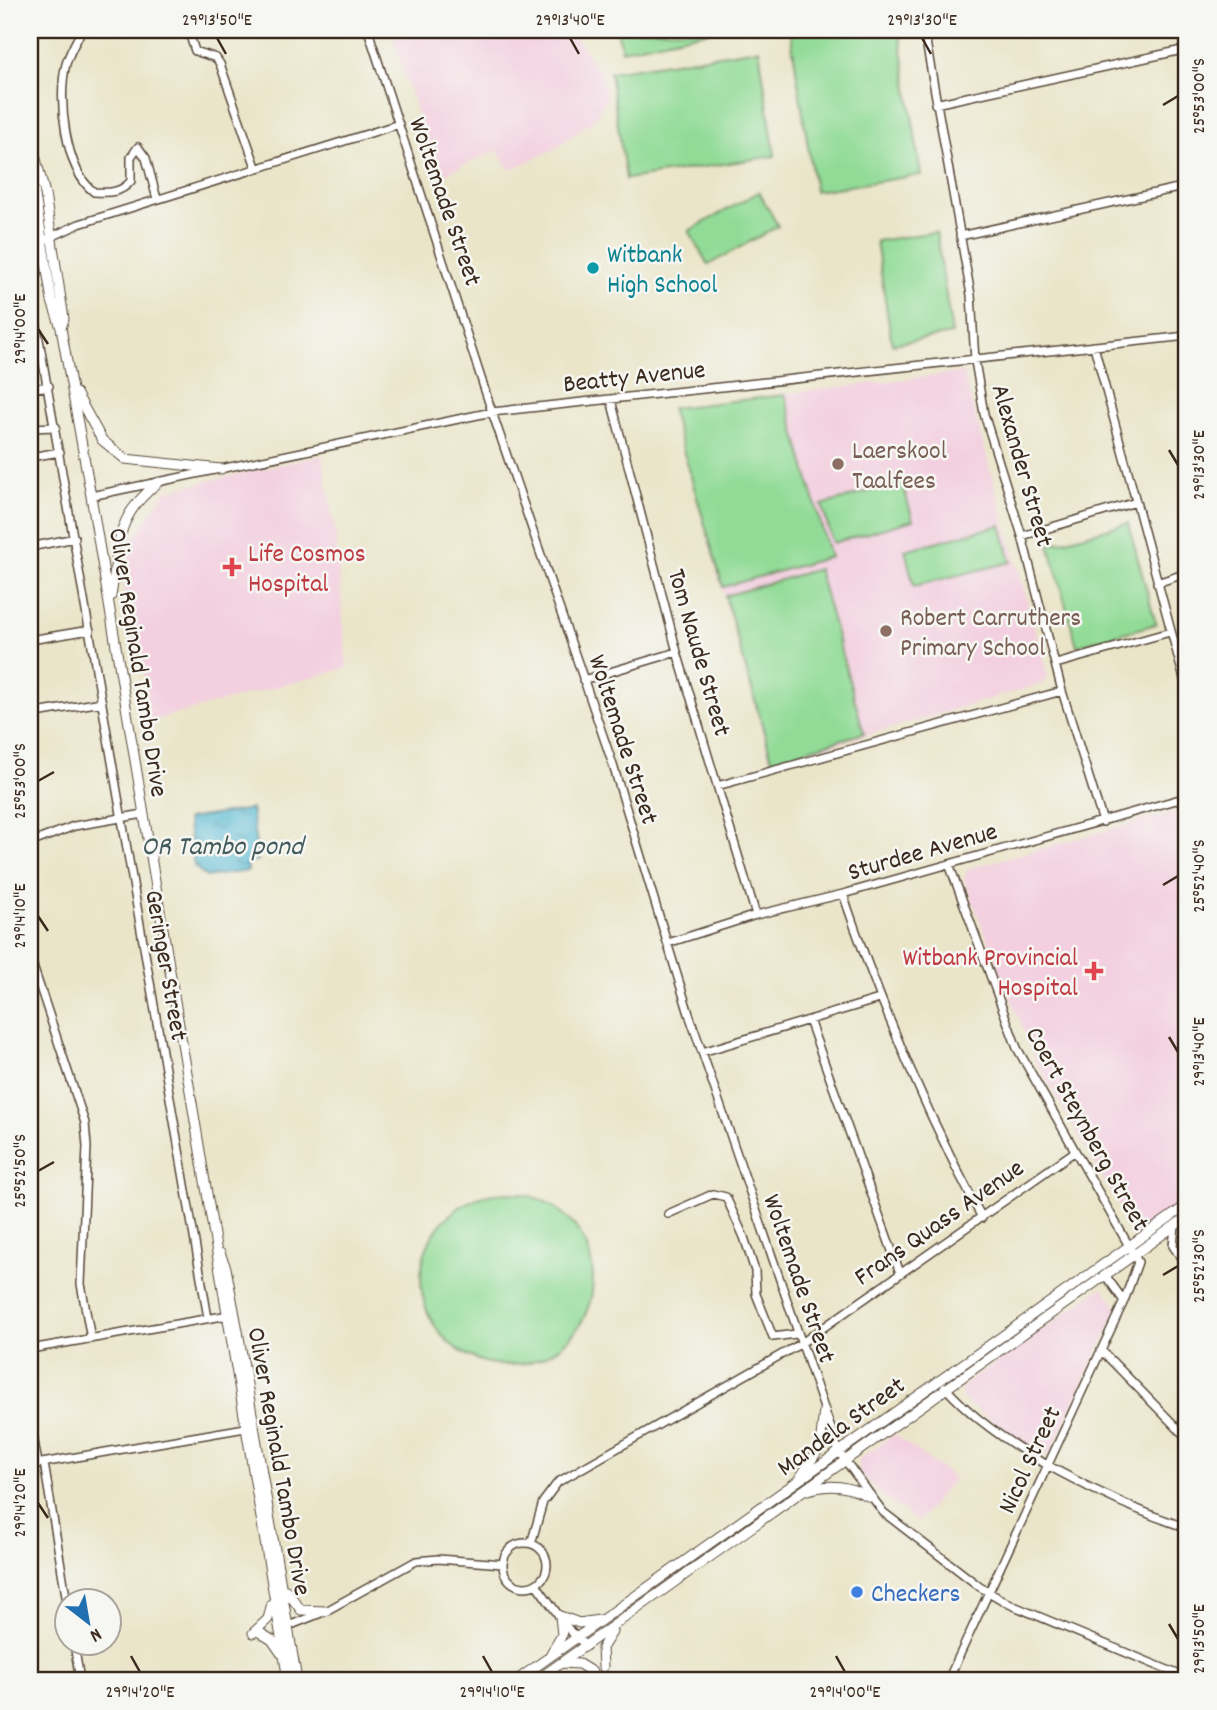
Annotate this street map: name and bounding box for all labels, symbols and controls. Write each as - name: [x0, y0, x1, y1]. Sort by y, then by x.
- text: 29°13'50"E: [182, 9, 252, 34]
- text: 29°13'40"E: [535, 9, 605, 34]
- text: 29°13'30"E: [887, 9, 957, 34]
- text: 25°53'00"S: [1188, 58, 1213, 134]
- street label: Woltemade Street: [397, 113, 490, 292]
- place label: Witbank High School: [607, 238, 717, 305]
- marker: Witbank High School: [585, 260, 601, 276]
- text: 29°14'00"E: [9, 293, 34, 365]
- street label: Beatty Avenue: [561, 353, 707, 404]
- street label: Alexander Street: [980, 380, 1062, 552]
- text: 29°13'30"E: [1188, 430, 1213, 500]
- place label: Laerskool Taalfees: [852, 434, 947, 501]
- marker: Laerskool Taalfees: [830, 456, 846, 472]
- street label: Oliver Reginald Tambo Drive: [97, 525, 176, 800]
- place label: Life Cosmos Hospital: [248, 537, 366, 604]
- marker: Life Cosmos Hospital: [222, 557, 242, 577]
- street label: Tom Naude Street: [656, 565, 739, 741]
- place label: Robert Carruthers Primary School: [900, 601, 1081, 668]
- marker: Robert Carruthers Primary School: [878, 623, 894, 639]
- street label: Woltemade Street: [577, 650, 667, 830]
- text: 25°53'00"S: [9, 743, 34, 819]
- street label: Sturdee Avenue: [844, 814, 1002, 892]
- water label: OR Tambo pond: [141, 829, 307, 869]
- text: 25°52'40"S: [1188, 839, 1213, 913]
- text: 29°14'10"E: [9, 883, 34, 949]
- street label: Geringer Street: [133, 887, 196, 1044]
- place label: Witbank Provincial Hospital: [902, 941, 1078, 1008]
- marker: Witbank Provincial Hospital: [1084, 961, 1104, 981]
- text: 29°13'40"E: [1188, 1017, 1213, 1087]
- street label: Coert Steynberg Street: [1014, 1021, 1158, 1239]
- text: 25°52'50"S: [9, 1134, 34, 1208]
- street label: Frans Quass Avenue: [848, 1151, 1032, 1296]
- street label: Woltemade Street: [751, 1190, 844, 1369]
- text: 25°52'30"S: [1188, 1229, 1213, 1303]
- street label: Oliver Reginald Tambo Drive: [236, 1325, 319, 1599]
- street label: Mandela Street: [770, 1368, 914, 1487]
- street label: Nicol Street: [990, 1400, 1072, 1520]
- text: 29°14'20"E: [9, 1468, 34, 1538]
- place label: Checkers: [871, 1577, 960, 1614]
- marker: Checkers: [849, 1584, 865, 1600]
- north arrow: [52, 1588, 122, 1658]
- text: 29°13'50"E: [1188, 1604, 1213, 1674]
- text: N: [84, 1620, 106, 1648]
- text: 29°14'20"E: [105, 1681, 175, 1706]
- text: 29°14'10"E: [459, 1681, 525, 1706]
- text: 29°14'00"E: [809, 1681, 881, 1706]

